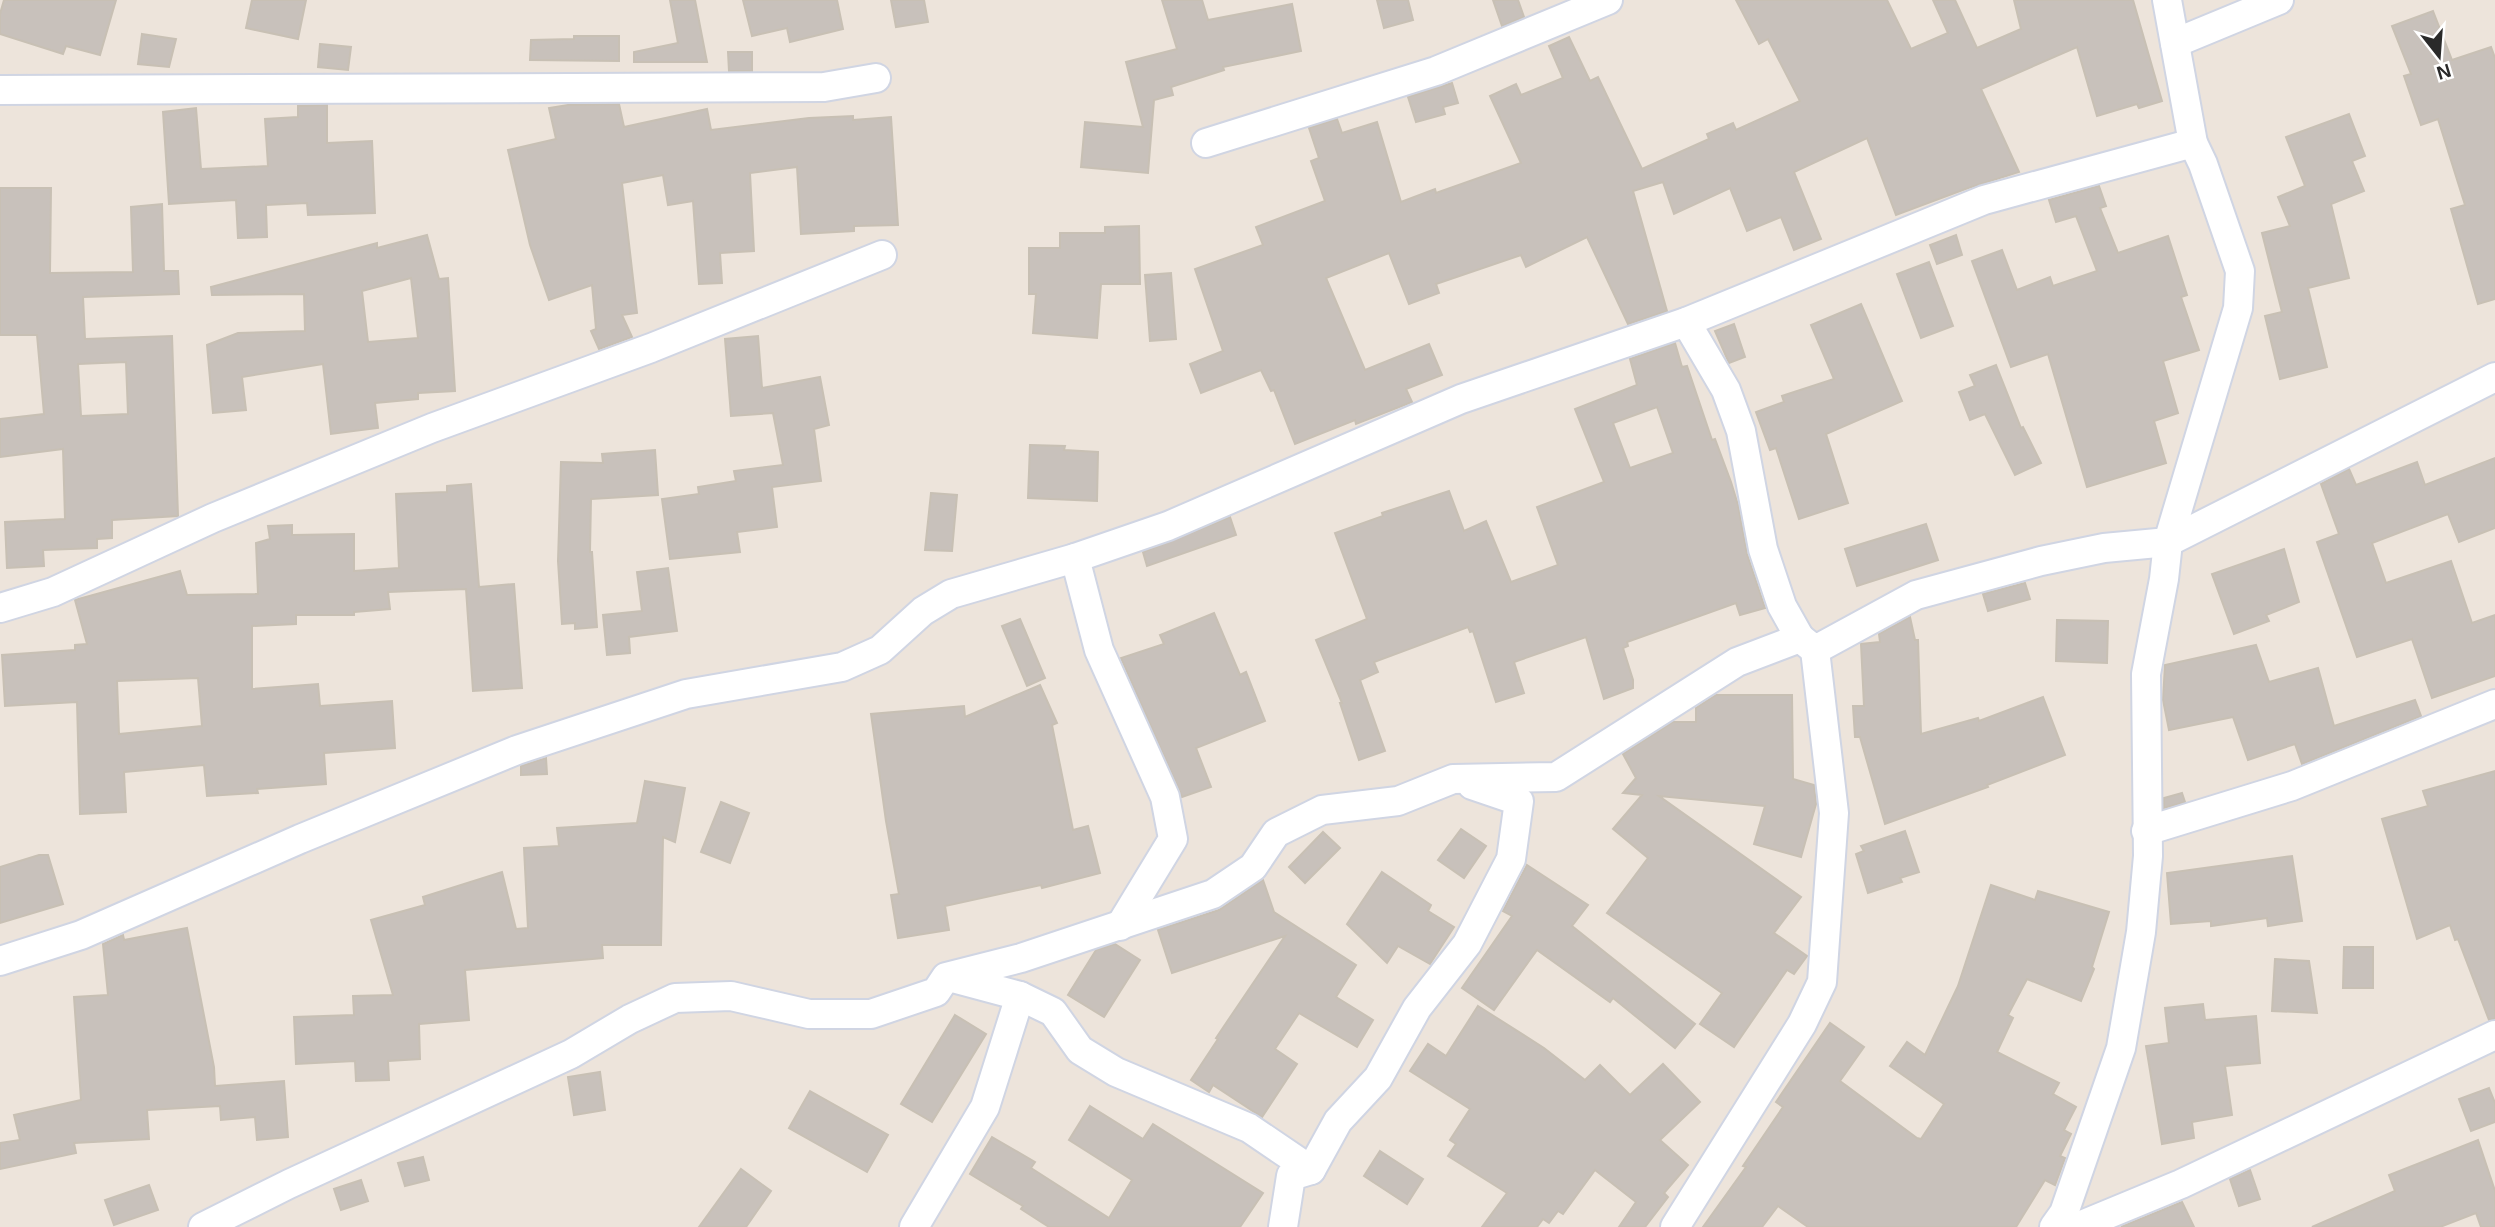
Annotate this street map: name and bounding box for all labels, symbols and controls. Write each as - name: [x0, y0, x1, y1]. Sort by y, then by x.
- north arrow: [2404, 21, 2474, 91]
- text: N: [2434, 60, 2453, 84]

